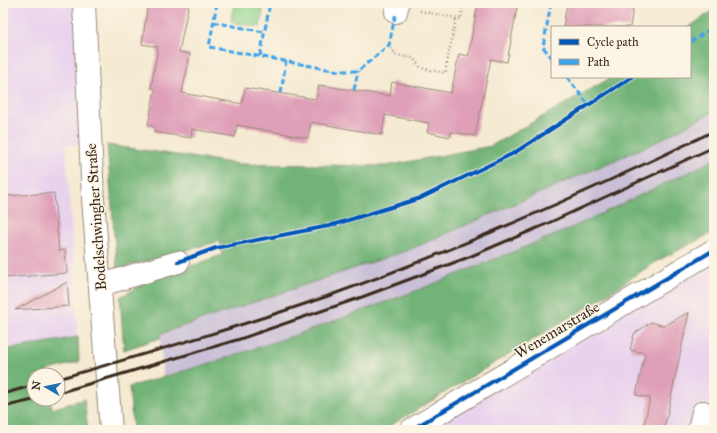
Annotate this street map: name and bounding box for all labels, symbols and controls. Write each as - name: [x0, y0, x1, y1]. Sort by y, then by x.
- legend: [551, 26, 691, 78]
- text: Cycle path: [587, 35, 639, 49]
- text: Path: [587, 55, 610, 69]
- street label: Bodelschwingher Straße: [82, 143, 110, 291]
- street label: Wenemarstraße: [511, 298, 603, 362]
- north arrow: [26, 367, 66, 407]
- text: N: [29, 379, 44, 391]

